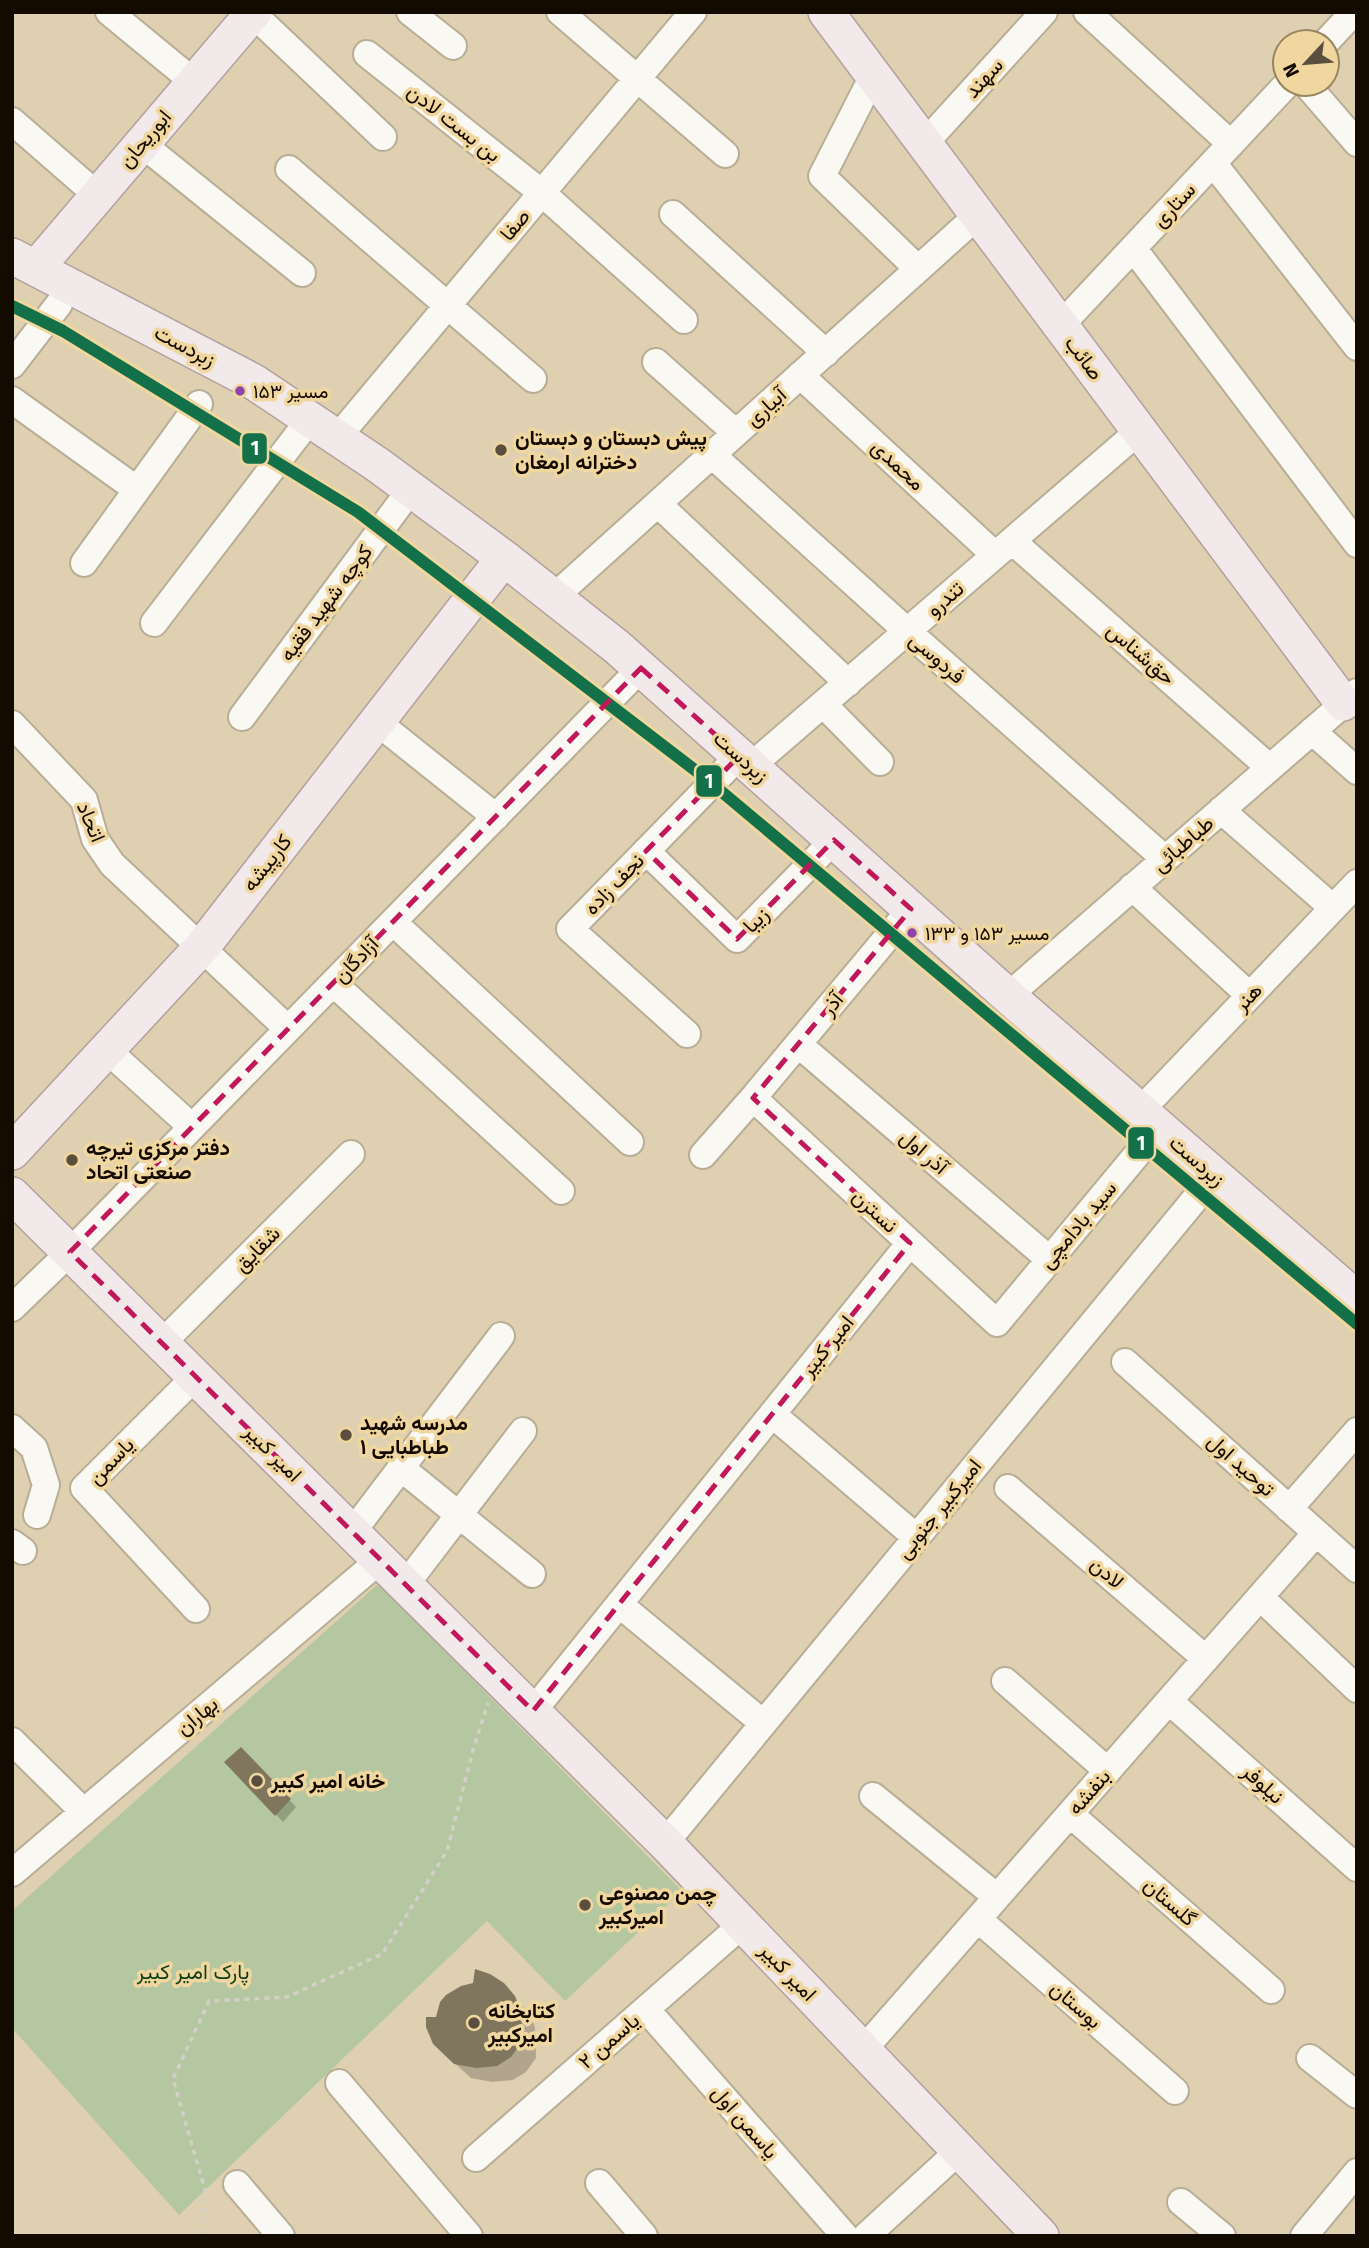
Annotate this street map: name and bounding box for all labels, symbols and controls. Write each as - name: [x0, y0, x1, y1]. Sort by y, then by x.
- north arrow: [1271, 28, 1341, 98]
- street label: سهند: [959, 52, 1009, 104]
- text: N: [1278, 60, 1304, 81]
- street label: بن بست لادن: [402, 78, 506, 168]
- street label: ابوریحان: [113, 105, 177, 173]
- street label: ستاری: [1147, 177, 1201, 233]
- street label: صفا: [494, 204, 536, 246]
- street label: زبردست: [150, 319, 220, 373]
- street label: صائب: [1059, 331, 1109, 385]
- place label: مسیر ۱۵۳: [253, 380, 328, 403]
- street label: آبیاری: [740, 380, 793, 432]
- marker: مسیر ۱۵۳: [233, 384, 247, 398]
- place label: پیش دبستان و دبستان دخترانه ارمغان: [515, 425, 707, 475]
- line badge: 1: [241, 432, 268, 465]
- street label: محمدی: [866, 434, 930, 496]
- text: 1: [251, 437, 259, 460]
- marker: پیش دبستان و دبستان دخترانه ارمغان: [493, 442, 509, 458]
- street label: کوچه شهید فقیه: [274, 540, 379, 667]
- street label: تندرو: [921, 576, 969, 622]
- street label: حق‌شناس: [1101, 617, 1181, 691]
- street label: فردوسی: [904, 627, 970, 689]
- street label: زبردست: [708, 725, 774, 789]
- line badge: 1: [695, 764, 723, 798]
- text: 1: [705, 770, 713, 793]
- street label: اتحاد: [71, 798, 111, 846]
- street label: طباطبائی: [1147, 810, 1219, 878]
- street label: کارپیشه: [237, 829, 298, 897]
- street label: نجف زاده: [578, 848, 650, 920]
- street label: زیبا: [737, 901, 775, 939]
- place label: مسیر ۱۵۳ و ۱۳۳: [925, 922, 1049, 945]
- marker: مسیر ۱۵۳ و ۱۳۳: [905, 926, 919, 940]
- street label: آزادگان: [328, 930, 386, 989]
- street label: هنر: [1228, 977, 1268, 1017]
- street label: آذر: [814, 986, 850, 1022]
- street label: آذر اول: [895, 1124, 955, 1181]
- line badge: 1: [1127, 1126, 1155, 1160]
- street label: زبردست: [1164, 1130, 1230, 1192]
- text: 1: [1137, 1132, 1145, 1155]
- place label: دفتر مرکزی تیرچه صنعتی اتحاد: [86, 1135, 230, 1185]
- marker: دفتر مرکزی تیرچه صنعتی اتحاد: [64, 1152, 80, 1168]
- street label: سید بادامچی: [1034, 1176, 1123, 1275]
- street label: نسترن: [847, 1183, 903, 1239]
- street label: شقایق: [228, 1220, 286, 1278]
- street label: امیر کبیر: [794, 1310, 859, 1383]
- place label: مدرسه شهید طباطبایی ۱: [360, 1410, 468, 1460]
- street label: امیر کبیر: [238, 1418, 307, 1487]
- marker: مدرسه شهید طباطبایی ۱: [338, 1427, 354, 1443]
- street label: توحید اول: [1202, 1428, 1280, 1502]
- street label: یاسمن: [82, 1432, 140, 1490]
- street label: امیرکبیر جنوبی: [891, 1454, 987, 1564]
- street label: لادن: [1085, 1551, 1129, 1595]
- street label: بهاران: [171, 1691, 223, 1741]
- street label: نیلوفر: [1236, 1758, 1289, 1810]
- street label: بنفشه: [1062, 1764, 1116, 1820]
- place label: خانه امیر کبیر: [270, 1768, 385, 1794]
- marker: خانه امیر کبیر: [249, 1773, 265, 1789]
- street label: گلستان: [1138, 1872, 1202, 1932]
- place label: چمن مصنوعی امیرکبیر: [598, 1880, 717, 1930]
- marker: چمن مصنوعی امیرکبیر: [577, 1897, 593, 1913]
- street label: امیر کبیر: [753, 1937, 822, 2007]
- park label: پارک امیر کبیر: [136, 1959, 249, 1986]
- street label: بوستان: [1045, 1976, 1107, 2034]
- place label: کتابخانه امیرکبیر: [487, 1998, 555, 2048]
- street label: یاسمن ۲: [573, 2007, 645, 2075]
- marker: کتابخانه امیرکبیر: [466, 2015, 482, 2031]
- street label: یاسمن اول: [706, 2080, 784, 2164]

